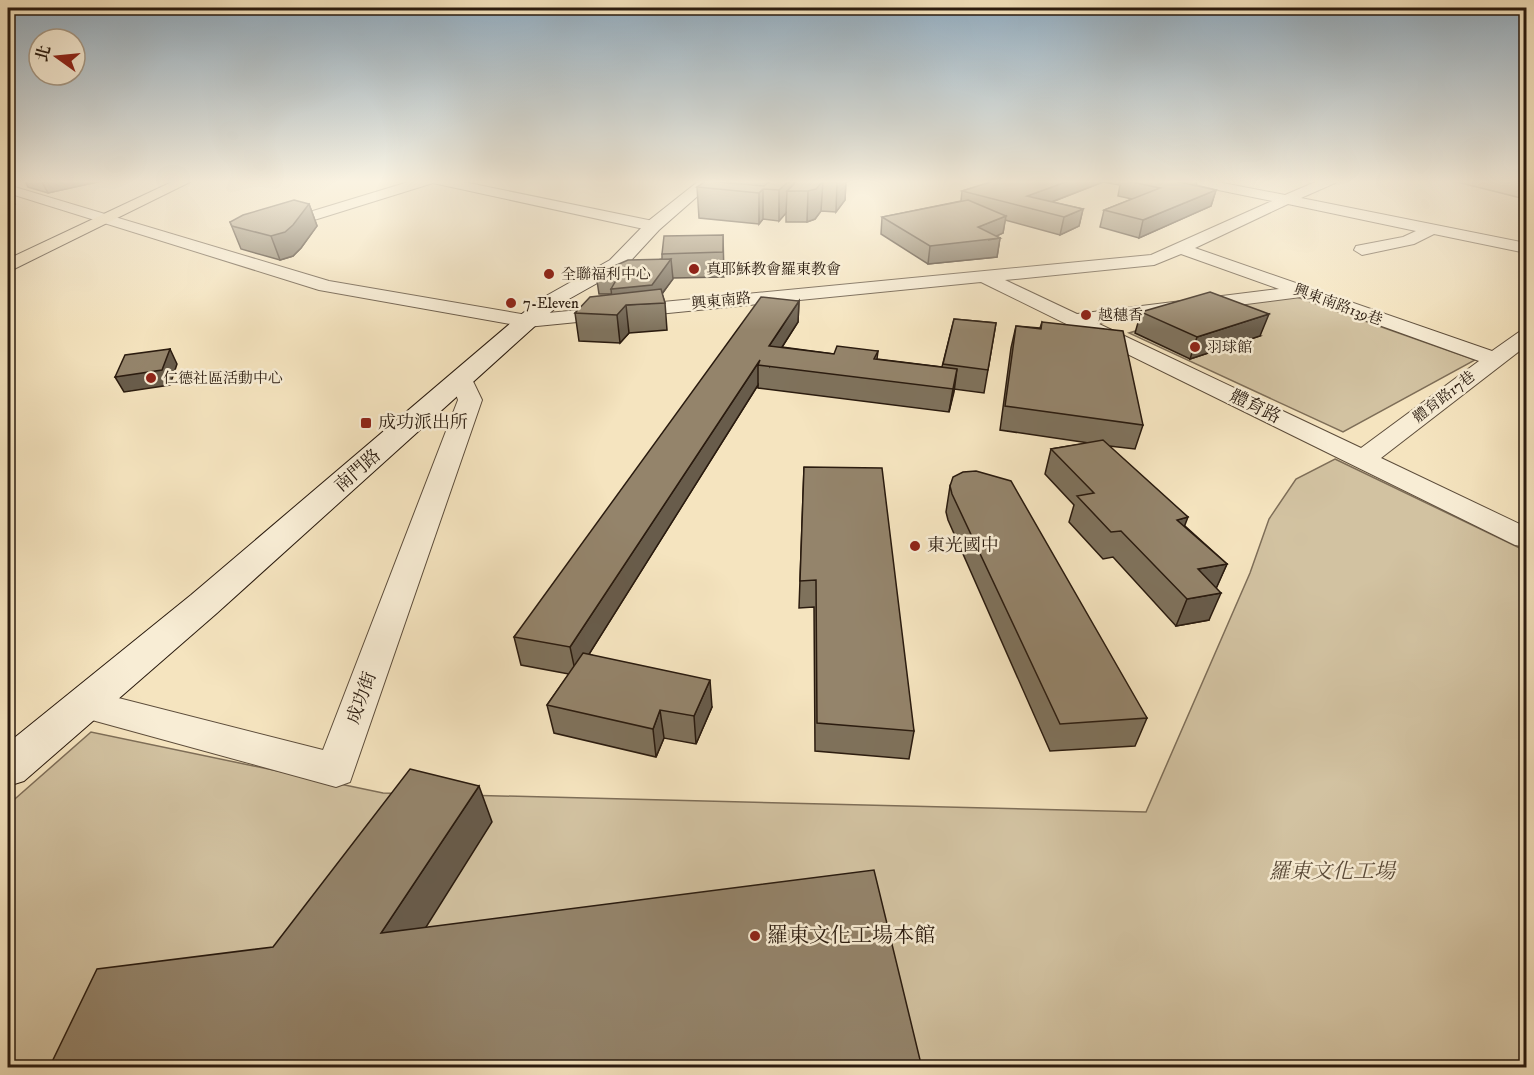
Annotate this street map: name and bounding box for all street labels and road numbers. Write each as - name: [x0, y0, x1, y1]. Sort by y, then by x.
- street label: 興東南路139巷: [1291, 280, 1385, 330]
- street label: 興東南路: [690, 288, 752, 314]
- street label: 體育路17巷: [1409, 367, 1479, 427]
- street label: 體育路: [1226, 385, 1284, 429]
- street label: 南門路: [330, 445, 386, 497]
- street label: 成功街: [342, 669, 382, 727]

